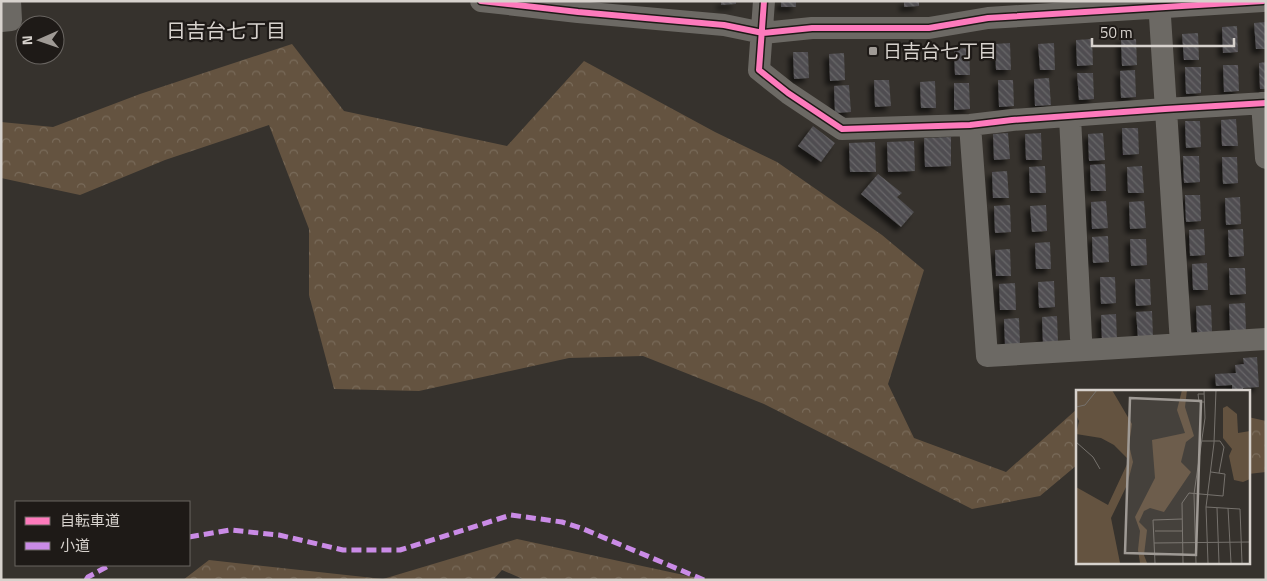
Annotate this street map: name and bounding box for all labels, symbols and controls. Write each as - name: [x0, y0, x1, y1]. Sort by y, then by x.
- north arrow: [15, 15, 65, 65]
- district label: 日吉台七丁目: [166, 15, 286, 46]
- scale bar: [1092, 15, 1234, 47]
- text: 50 m: [1100, 21, 1133, 44]
- text: N: [16, 35, 37, 46]
- place label: 日吉台七丁目: [883, 36, 997, 65]
- marker: 日吉台七丁目: [867, 45, 879, 57]
- inset map: [1076, 390, 1250, 564]
- legend: [15, 501, 190, 566]
- text: 自転車道: [60, 509, 120, 532]
- text: 小道: [60, 534, 90, 557]

